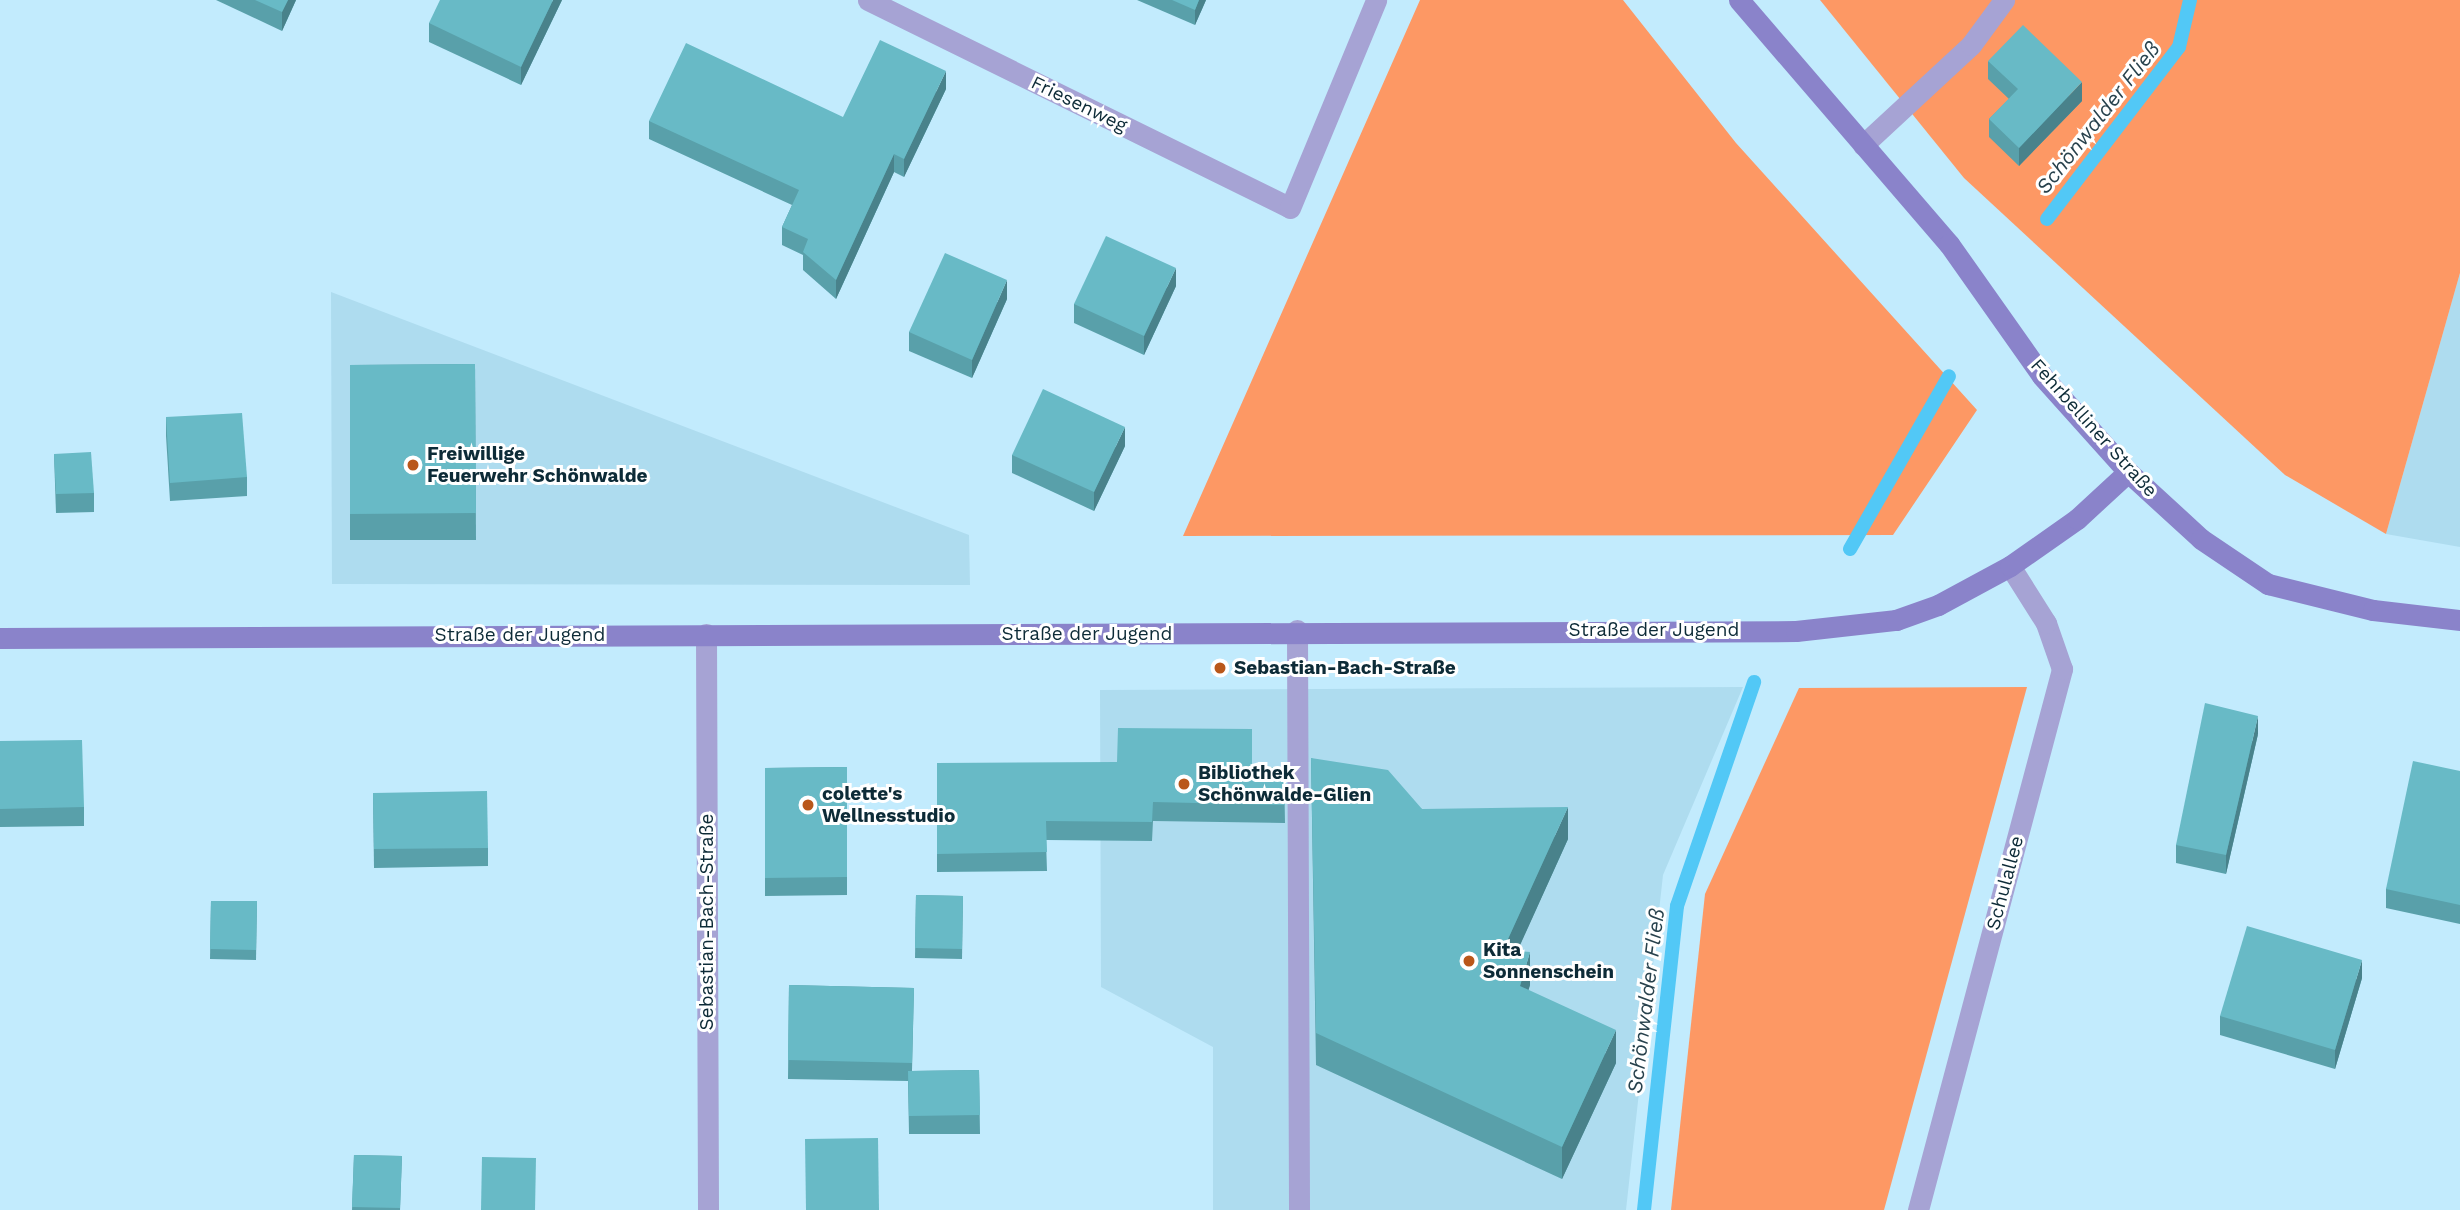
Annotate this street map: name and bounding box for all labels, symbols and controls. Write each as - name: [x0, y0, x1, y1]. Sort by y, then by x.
- water label: Schönwalder Fließ: [2031, 37, 2165, 199]
- street label: Friesenweg: [1027, 71, 1131, 137]
- street label: Fehrbelliner Straße: [2026, 354, 2162, 502]
- place label: Freiwillige Feuerwehr Schönwalde: [427, 443, 648, 487]
- marker: Freiwillige Feuerwehr Schönwalde: [405, 457, 421, 473]
- street label: Straße der Jugend: [1568, 619, 1740, 641]
- street label: Straße der Jugend: [1001, 623, 1173, 645]
- street label: Straße der Jugend: [434, 624, 606, 646]
- place label: Sebastian-Bach-Straße: [1234, 657, 1456, 679]
- marker: Sebastian-Bach-Straße: [1212, 660, 1228, 676]
- place label: Bibliothek Schönwalde-Glien: [1198, 762, 1371, 806]
- marker: Bibliothek Schönwalde-Glien: [1176, 776, 1192, 792]
- place label: colette's Wellnesstudio: [822, 783, 955, 827]
- marker: colette's Wellnesstudio: [800, 797, 816, 813]
- street label: Sebastian-Bach-Straße: [696, 814, 718, 1030]
- street label: Schulallee: [1982, 833, 2028, 933]
- water label: Schönwalder Fließ: [1622, 907, 1670, 1095]
- place label: Kita Sonnenschein: [1483, 939, 1614, 983]
- marker: Kita Sonnenschein: [1461, 953, 1477, 969]

